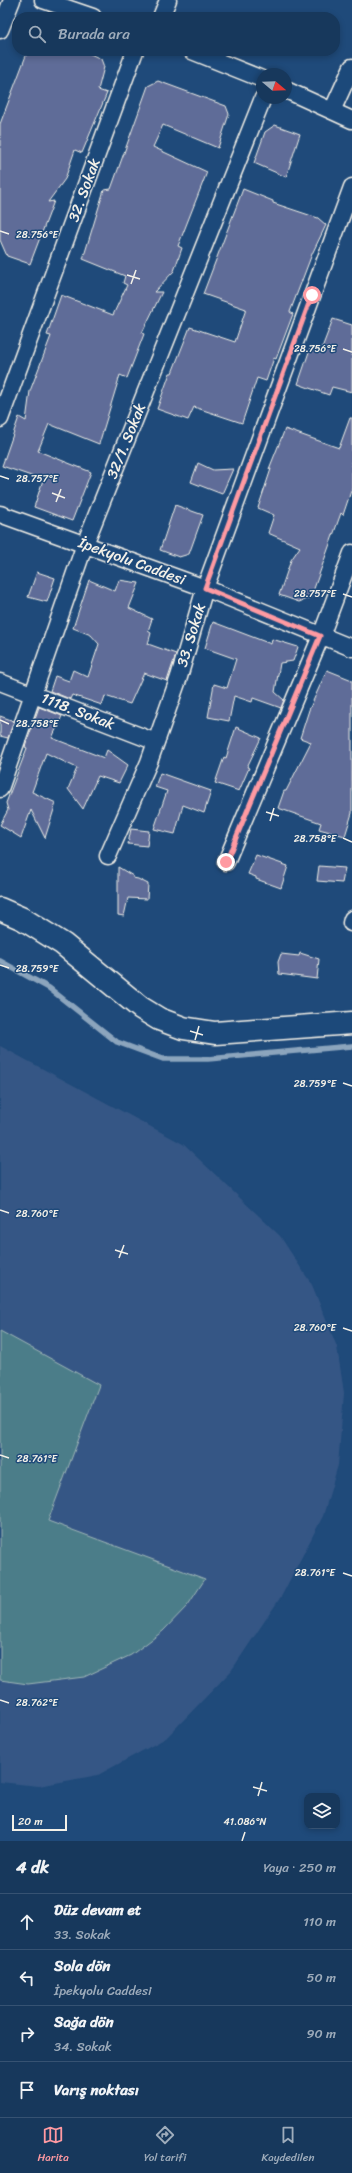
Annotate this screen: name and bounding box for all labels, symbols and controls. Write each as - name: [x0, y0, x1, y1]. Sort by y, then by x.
- search box: [12, 12, 340, 56]
- text: Burada ara: [58, 21, 130, 47]
- icon: search: [26, 23, 48, 45]
- north arrow: [256, 68, 292, 104]
- street label: 32. Sokak: [61, 155, 107, 225]
- text: 28.756°E: [16, 226, 60, 244]
- route start: [303, 286, 321, 304]
- text: 28.756°E: [294, 340, 338, 358]
- street label: 32/1. Sokak: [99, 399, 153, 483]
- text: 28.757°E: [16, 470, 60, 488]
- street label: İpekyolu Caddesi: [74, 529, 190, 593]
- text: 28.757°E: [294, 585, 338, 603]
- street label: 33. Sokak: [169, 600, 213, 670]
- street label: 1118. Sokak: [37, 685, 119, 737]
- text: 28.758°E: [16, 715, 60, 733]
- text: 28.758°E: [294, 830, 338, 848]
- route end: [217, 853, 235, 871]
- text: 28.759°E: [16, 960, 60, 978]
- text: 28.759°E: [294, 1075, 338, 1093]
- text: 28.760°E: [16, 1205, 60, 1223]
- text: 28.760°E: [294, 1319, 338, 1337]
- text: 28.761°E: [17, 1450, 59, 1468]
- text: 28.761°E: [295, 1564, 337, 1582]
- text: 28.762°E: [16, 1694, 59, 1712]
- map controls: [304, 1793, 340, 1829]
- button: layers: [304, 1793, 340, 1829]
- text: 20 m: [18, 1812, 43, 1831]
- scale bar: [12, 1813, 67, 1832]
- text: 41.086°N: [224, 1813, 266, 1831]
- text: 4 dk: [16, 1852, 49, 1882]
- text: Yaya · 250 m: [263, 1856, 336, 1879]
- text: Düz devam et: [54, 1897, 141, 1923]
- text: 110 m: [303, 1910, 336, 1933]
- icon: ahead: [16, 1911, 38, 1933]
- text: 33. Sokak: [54, 1923, 111, 1946]
- text: Sola dön: [54, 1953, 110, 1979]
- text: 50 m: [306, 1966, 336, 1989]
- icon: left: [16, 1967, 38, 1989]
- text: İpekyolu Caddesi: [54, 1979, 152, 2002]
- text: Sağa dön: [54, 2009, 114, 2035]
- text: 90 m: [306, 2022, 336, 2045]
- icon: right: [16, 2023, 38, 2045]
- text: 34. Sokak: [54, 2035, 112, 2058]
- text: Varış noktası: [54, 2077, 139, 2103]
- icon: arrive: [16, 2079, 38, 2101]
- tab: Harita: [38, 2124, 69, 2167]
- tab: Yol tarifi: [144, 2124, 186, 2167]
- tab: Kaydedilen: [262, 2124, 314, 2167]

